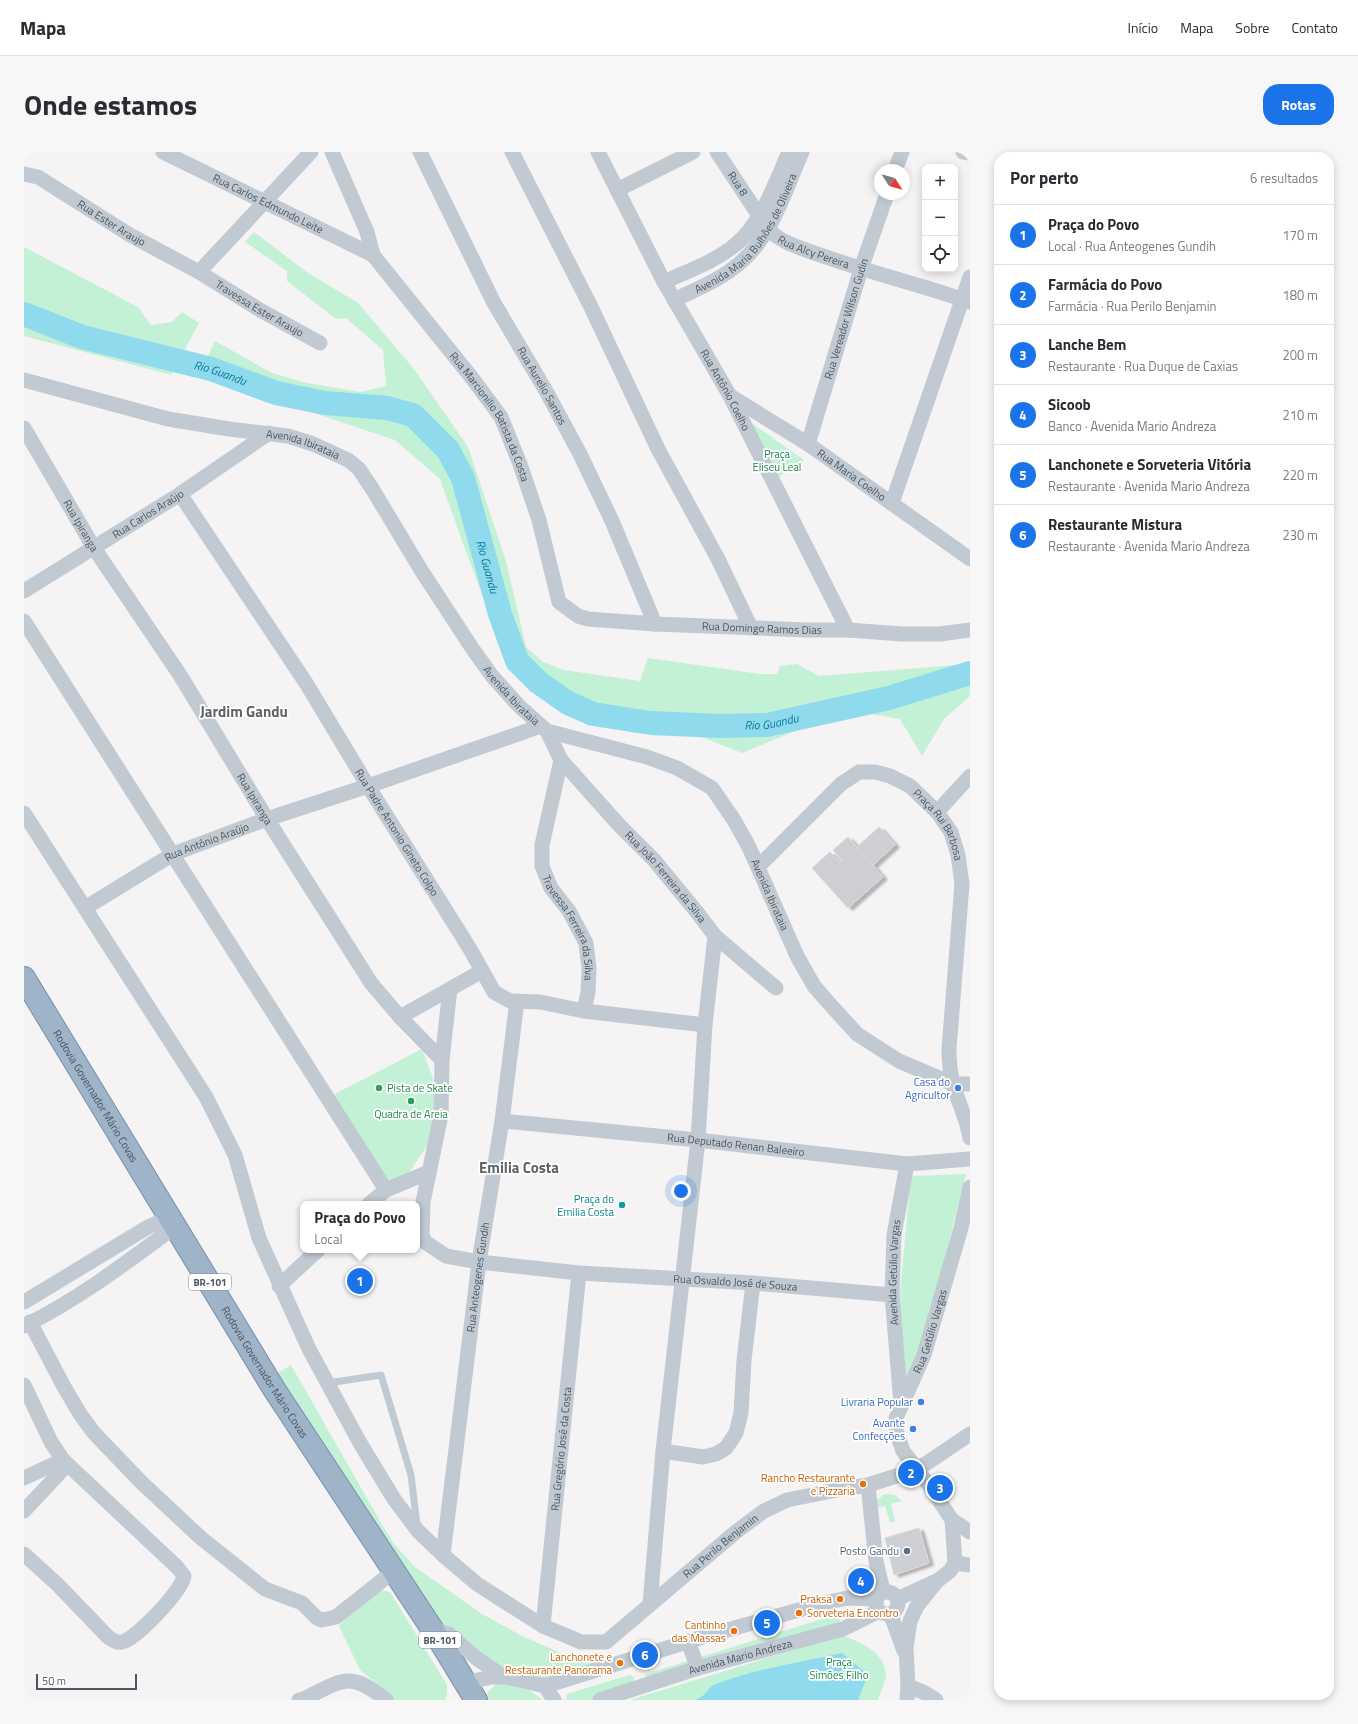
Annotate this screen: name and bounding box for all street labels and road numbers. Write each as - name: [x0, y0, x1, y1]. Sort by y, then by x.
- street label: Rua 8: [724, 168, 752, 199]
- street label: Rua Carlos Edmundo Leite: [210, 170, 326, 238]
- street label: Avenida Maria Bulhões de Oliveira: [692, 171, 800, 297]
- street label: Rua Ester Araujo: [74, 196, 149, 250]
- street label: Rua Alcy Pereira: [775, 231, 852, 272]
- street label: Rua Vereador Wilson Gudin: [820, 256, 872, 381]
- street label: Travessa Ester Araujo: [212, 276, 307, 341]
- street label: Rua Aurelio Santos: [514, 344, 571, 428]
- street label: Rua Antônio Coelho: [697, 346, 754, 434]
- street label: Rua Marcionilio Batista da Costa: [446, 348, 534, 484]
- street label: Avenida Ibirataia: [265, 425, 343, 463]
- street label: Rua Maria Coelho: [814, 445, 889, 505]
- street label: Rua Carlos Araújo: [109, 486, 187, 542]
- street label: Rua Ipiranga: [59, 497, 103, 555]
- street label: Rua Domingo Ramos Dias: [702, 618, 822, 638]
- street label: Avenida Ibirataia: [479, 662, 544, 729]
- street label: Rua Padre Antonio Gineto Colpo: [351, 766, 443, 899]
- street label: Rua Ipiranga: [233, 770, 277, 828]
- street label: Praça Rui Barbosa: [909, 785, 967, 862]
- street label: Rua Antônio Araújo: [161, 818, 251, 865]
- street label: Rua João Ferreira da Silva: [621, 827, 710, 926]
- street label: Avenida Ibirataia: [747, 856, 793, 934]
- street label: Travessa Ferreira da Silva: [538, 872, 597, 982]
- street label: Rodovia Governador Mário Covas: [49, 1026, 142, 1165]
- street label: Rua Deputado Renan Baleeiro: [666, 1129, 806, 1160]
- street label: Avenida Getúlio Vargas: [884, 1218, 905, 1326]
- street label: Rua Anteogenes Gundih: [462, 1221, 493, 1333]
- street label: Rua Osvaldo José de Souza: [673, 1270, 798, 1295]
- road number: BR-101: [189, 1274, 231, 1290]
- street label: Rua Getúlio Vargas: [909, 1287, 951, 1376]
- street label: Rodovia Governador Mário Covas: [218, 1303, 312, 1441]
- street label: Rua Gregório José da Costa: [547, 1386, 575, 1512]
- street label: Rua Perilo Benjamin: [679, 1510, 761, 1582]
- road number: BR-101: [419, 1632, 461, 1648]
- street label: Avenida Mario Andreza: [687, 1635, 794, 1679]

